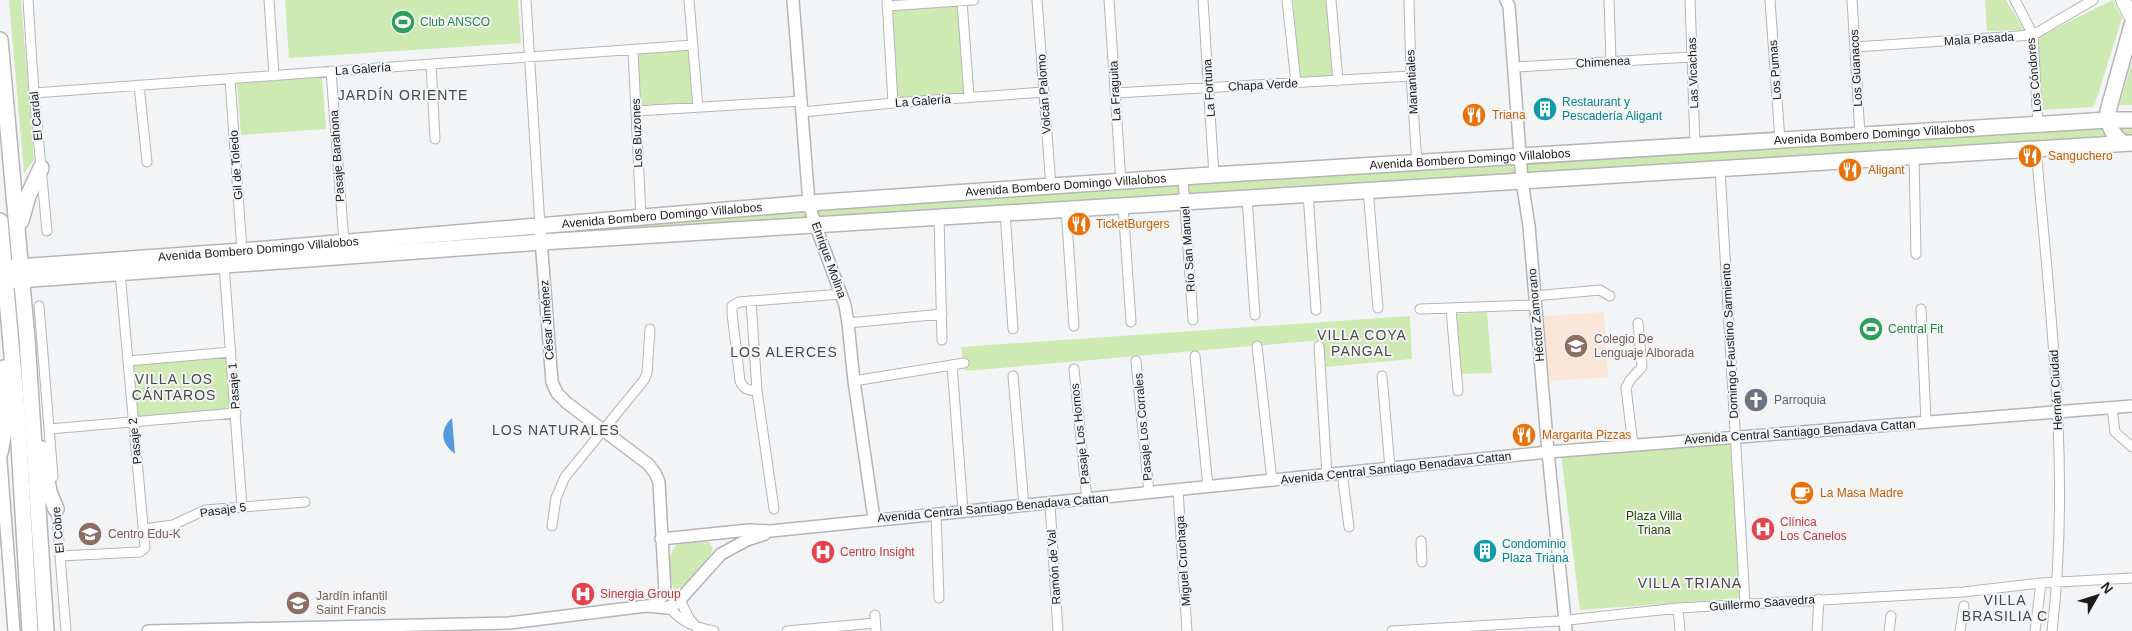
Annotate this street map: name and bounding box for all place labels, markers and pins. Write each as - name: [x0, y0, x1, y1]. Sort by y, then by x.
- sports icon: Club ANSCO: [390, 9, 416, 35]
- place label: Club ANSCO: [420, 15, 490, 29]
- place label: Restaurant y Pescadería Aligant: [1562, 95, 1663, 123]
- building icon: Restaurant y Pescadería Aligant: [1532, 96, 1558, 122]
- restaurant icon: Triana: [1461, 102, 1487, 128]
- place label: Triana: [1492, 108, 1526, 122]
- restaurant icon: Sanguchero: [2017, 143, 2043, 169]
- place label: Sanguchero: [2048, 149, 2113, 163]
- restaurant icon: Aligant: [1837, 157, 1863, 183]
- place label: Aligant: [1868, 163, 1905, 177]
- restaurant icon: TicketBurgers: [1066, 211, 1092, 237]
- place label: TicketBurgers: [1096, 217, 1170, 231]
- sports icon: Central Fit: [1858, 316, 1884, 342]
- place label: Central Fit: [1888, 322, 1944, 336]
- place label: Colegio De Lenguaje Alborada: [1594, 332, 1694, 360]
- school or university icon: Colegio De Lenguaje Alborada: [1563, 333, 1589, 359]
- church icon: Parroquia: [1743, 387, 1769, 413]
- place label: Parroquia: [1774, 393, 1826, 407]
- restaurant icon: Margarita Pizzas: [1511, 422, 1537, 448]
- place label: Margarita Pizzas: [1542, 428, 1631, 442]
- cafe icon: La Masa Madre: [1789, 480, 1815, 506]
- place label: La Masa Madre: [1820, 486, 1904, 500]
- place label: Clínica Los Canelos: [1780, 515, 1847, 543]
- hospital icon: Clínica Los Canelos: [1750, 516, 1776, 542]
- school or university icon: Centro Edu-K: [77, 521, 103, 547]
- place label: Centro Edu-K: [108, 527, 181, 541]
- place label: Condominio Plaza Triana: [1502, 537, 1569, 565]
- building icon: Condominio Plaza Triana: [1472, 538, 1498, 564]
- hospital icon: Centro Insight: [810, 539, 836, 565]
- place label: Centro Insight: [840, 545, 915, 559]
- hospital icon: Sinergia Group: [570, 581, 596, 607]
- place label: Sinergia Group: [600, 587, 681, 601]
- place label: Jardín infantil Saint Francis: [316, 589, 387, 617]
- school or university icon: Jardín infantil Saint Francis: [285, 590, 311, 616]

